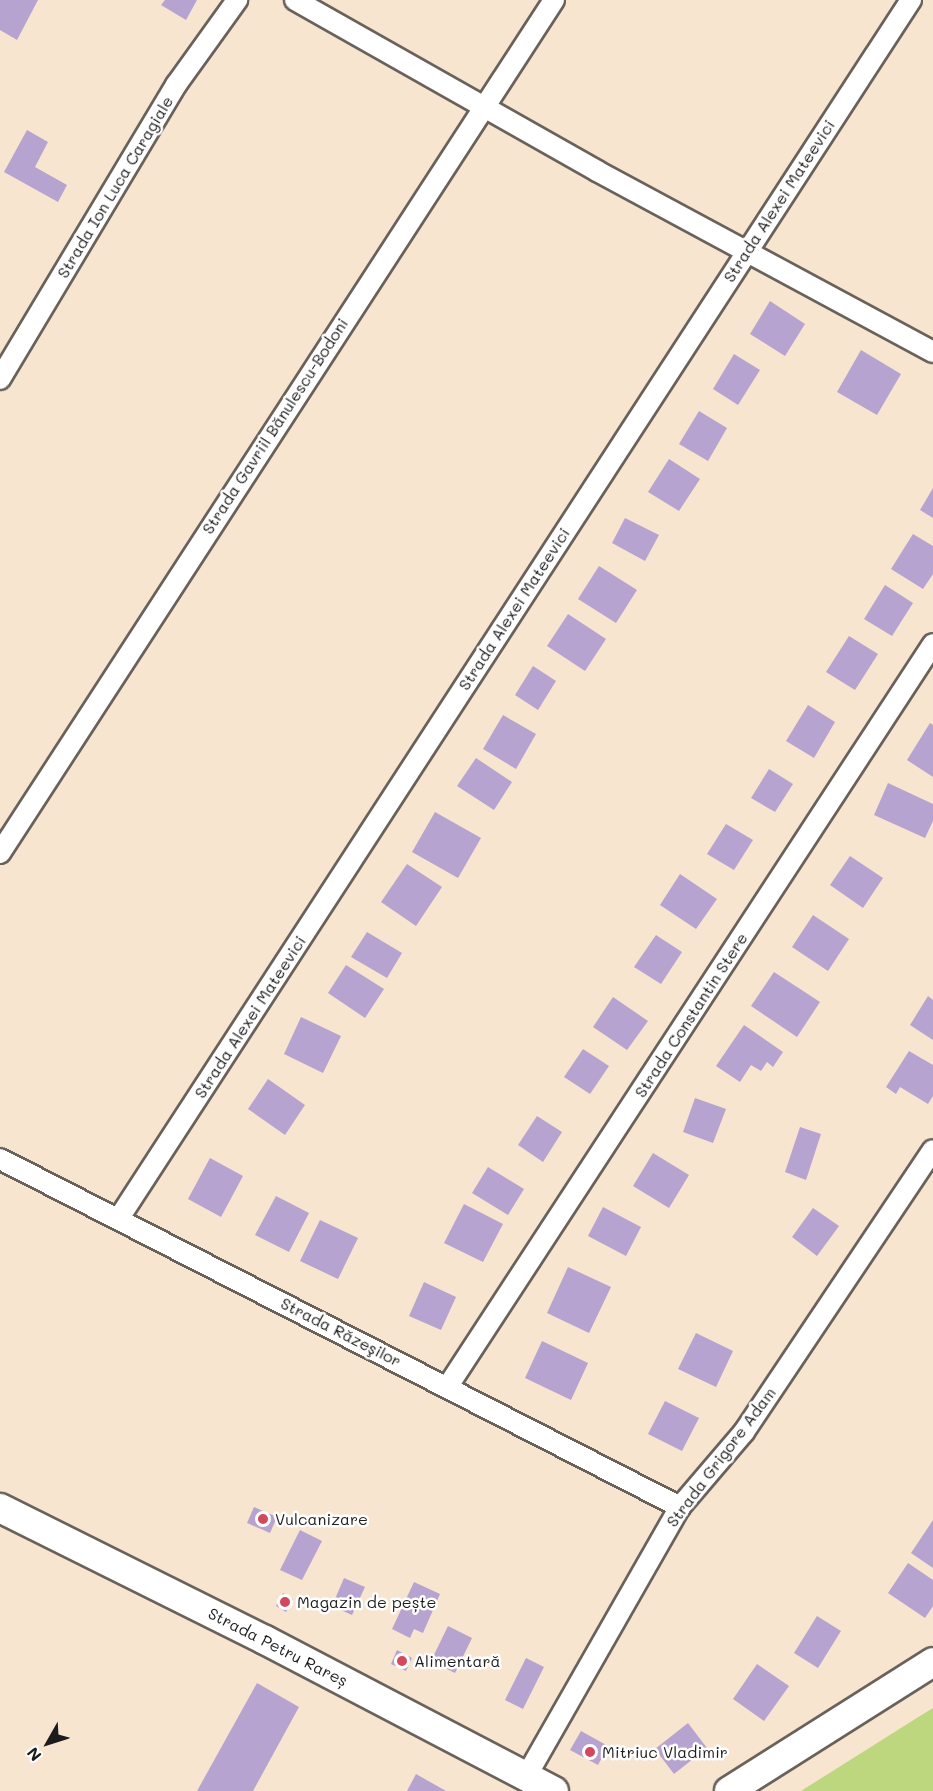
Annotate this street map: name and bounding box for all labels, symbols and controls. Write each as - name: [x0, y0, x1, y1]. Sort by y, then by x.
- street label: Strada Ion Luca Caragiale: [53, 93, 177, 281]
- street label: Strada Alexei Mateevici: [719, 116, 839, 286]
- street label: Strada Gavriil Bănulescu-Bodoni: [198, 314, 352, 538]
- street label: Strada Alexei Mateevici: [454, 524, 574, 694]
- street label: Strada Constantin Stere: [631, 929, 751, 1101]
- street label: Strada Alexei Mateevici: [190, 932, 310, 1102]
- street label: Strada Răzeşilor: [278, 1293, 404, 1371]
- street label: Strada Grigore Adam: [662, 1383, 780, 1531]
- place label: Vulcanizare: [275, 1509, 368, 1529]
- marker: Vulcanizare: [256, 1512, 270, 1526]
- place label: Magazin de pește: [297, 1592, 436, 1612]
- marker: Magazin de pește: [278, 1595, 292, 1609]
- street label: Strada Petru Rareș: [205, 1604, 351, 1690]
- place label: Alimentară: [414, 1651, 501, 1671]
- marker: Alimentară: [395, 1654, 409, 1668]
- north arrow: [18, 1713, 78, 1773]
- place label: Mitriuc Vladimir: [602, 1742, 728, 1762]
- text: N: [22, 1743, 46, 1766]
- marker: Mitriuc Vladimir: [583, 1745, 597, 1759]

